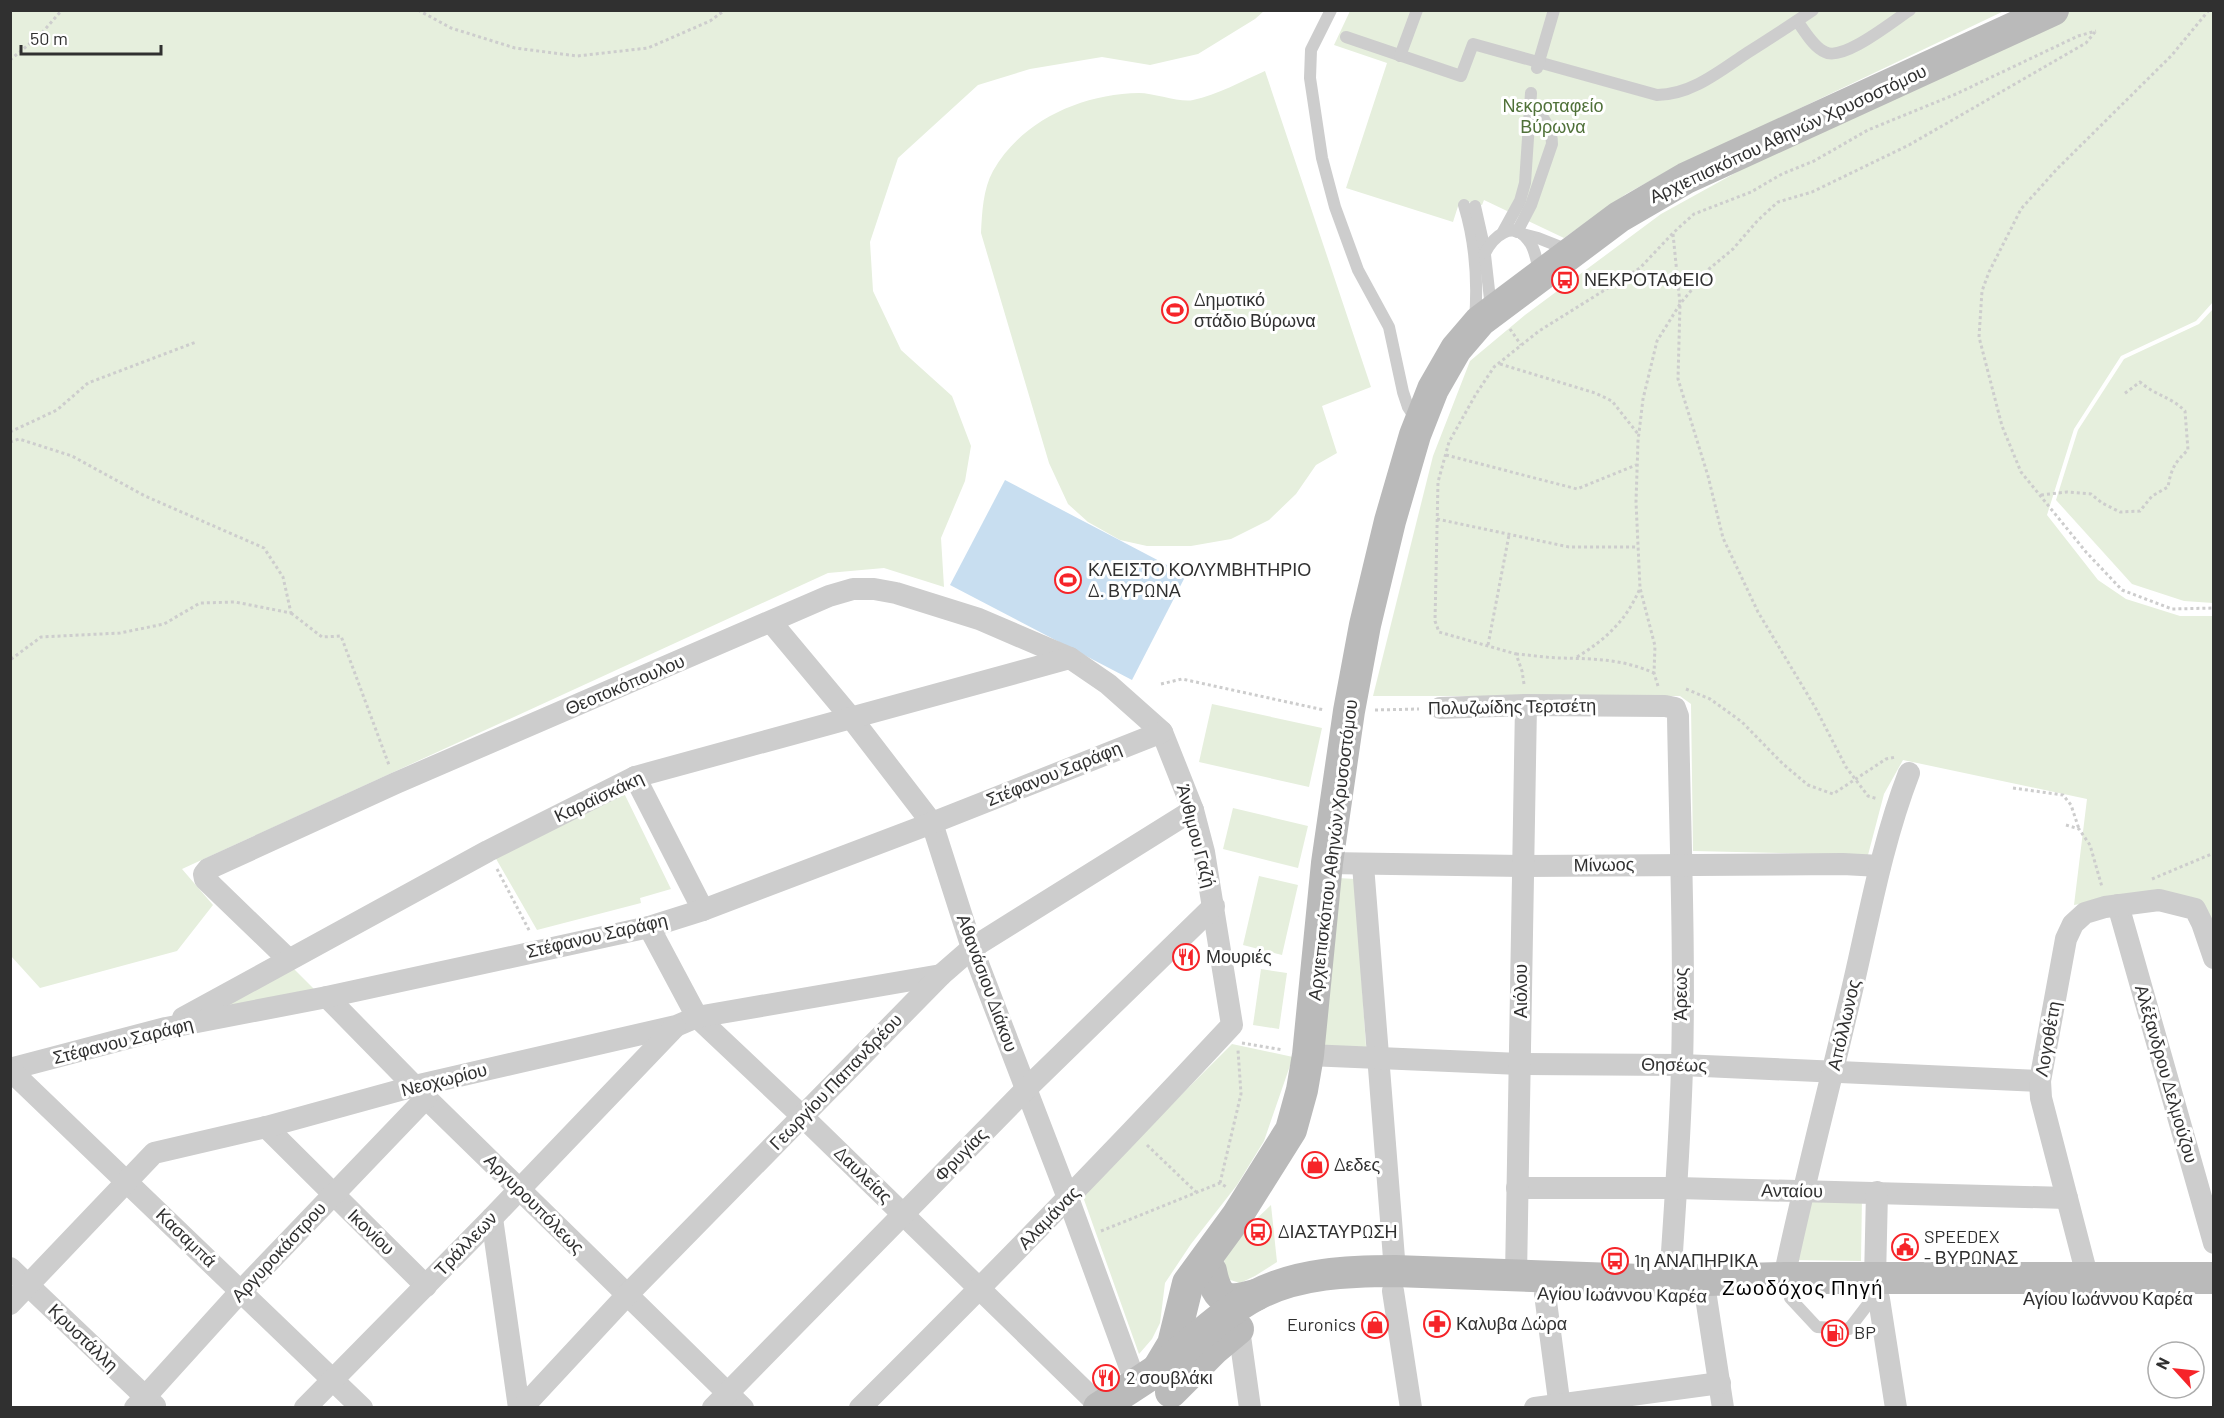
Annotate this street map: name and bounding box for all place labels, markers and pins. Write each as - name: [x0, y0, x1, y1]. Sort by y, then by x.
- bus stop icon: ΝΕΚΡΟΤΑΦΕΙΟ: [1550, 265, 1580, 295]
- place label: ΝΕΚΡΟΤΑΦΕΙΟ: [1584, 268, 1714, 290]
- place label: Δημοτικό στάδιο Βύρωνα: [1194, 288, 1316, 331]
- sports icon: Δημοτικό στάδιο Βύρωνα: [1160, 295, 1190, 325]
- place label: ΚΛΕΙΣΤΟ ΚΟΛΥΜΒΗΤΗΡΙΟ Δ. ΒΥΡΩΝΑ: [1088, 558, 1311, 601]
- sports icon: ΚΛΕΙΣΤΟ ΚΟΛΥΜΒΗΤΗΡΙΟ Δ. ΒΥΡΩΝΑ: [1053, 565, 1083, 595]
- restaurant icon: Μουριές: [1171, 942, 1201, 972]
- place label: Μουριές: [1206, 945, 1272, 967]
- shop icon: Δεδες: [1300, 1150, 1330, 1180]
- place label: Δεδες: [1334, 1153, 1381, 1175]
- bus stop icon: ΔΙΑΣΤΑΥΡΩΣΗ: [1243, 1217, 1273, 1247]
- place label: ΔΙΑΣΤΑΥΡΩΣΗ: [1278, 1220, 1398, 1242]
- place label: SPEEDEX - ΒΥΡΩΝΑΣ: [1924, 1225, 2018, 1268]
- public building icon: SPEEDEX - ΒΥΡΩΝΑΣ: [1890, 1232, 1920, 1262]
- bus stop icon: 1η ΑΝΑΠΗΡΙΚΑ: [1600, 1246, 1630, 1276]
- place label: 1η ΑΝΑΠΗΡΙΚΑ: [1634, 1249, 1758, 1271]
- pharmacy icon: Καλυβα Δώρα: [1422, 1309, 1452, 1339]
- shop icon: Euronics: [1360, 1310, 1390, 1340]
- place label: Καλυβα Δώρα: [1456, 1312, 1567, 1334]
- place label: Euronics: [1287, 1313, 1356, 1335]
- fuel station icon: BP: [1820, 1318, 1850, 1348]
- place label: BP: [1854, 1321, 1876, 1343]
- restaurant icon: 2 σουβλάκι: [1091, 1363, 1121, 1393]
- place label: 2 σουβλάκι: [1126, 1366, 1213, 1388]

